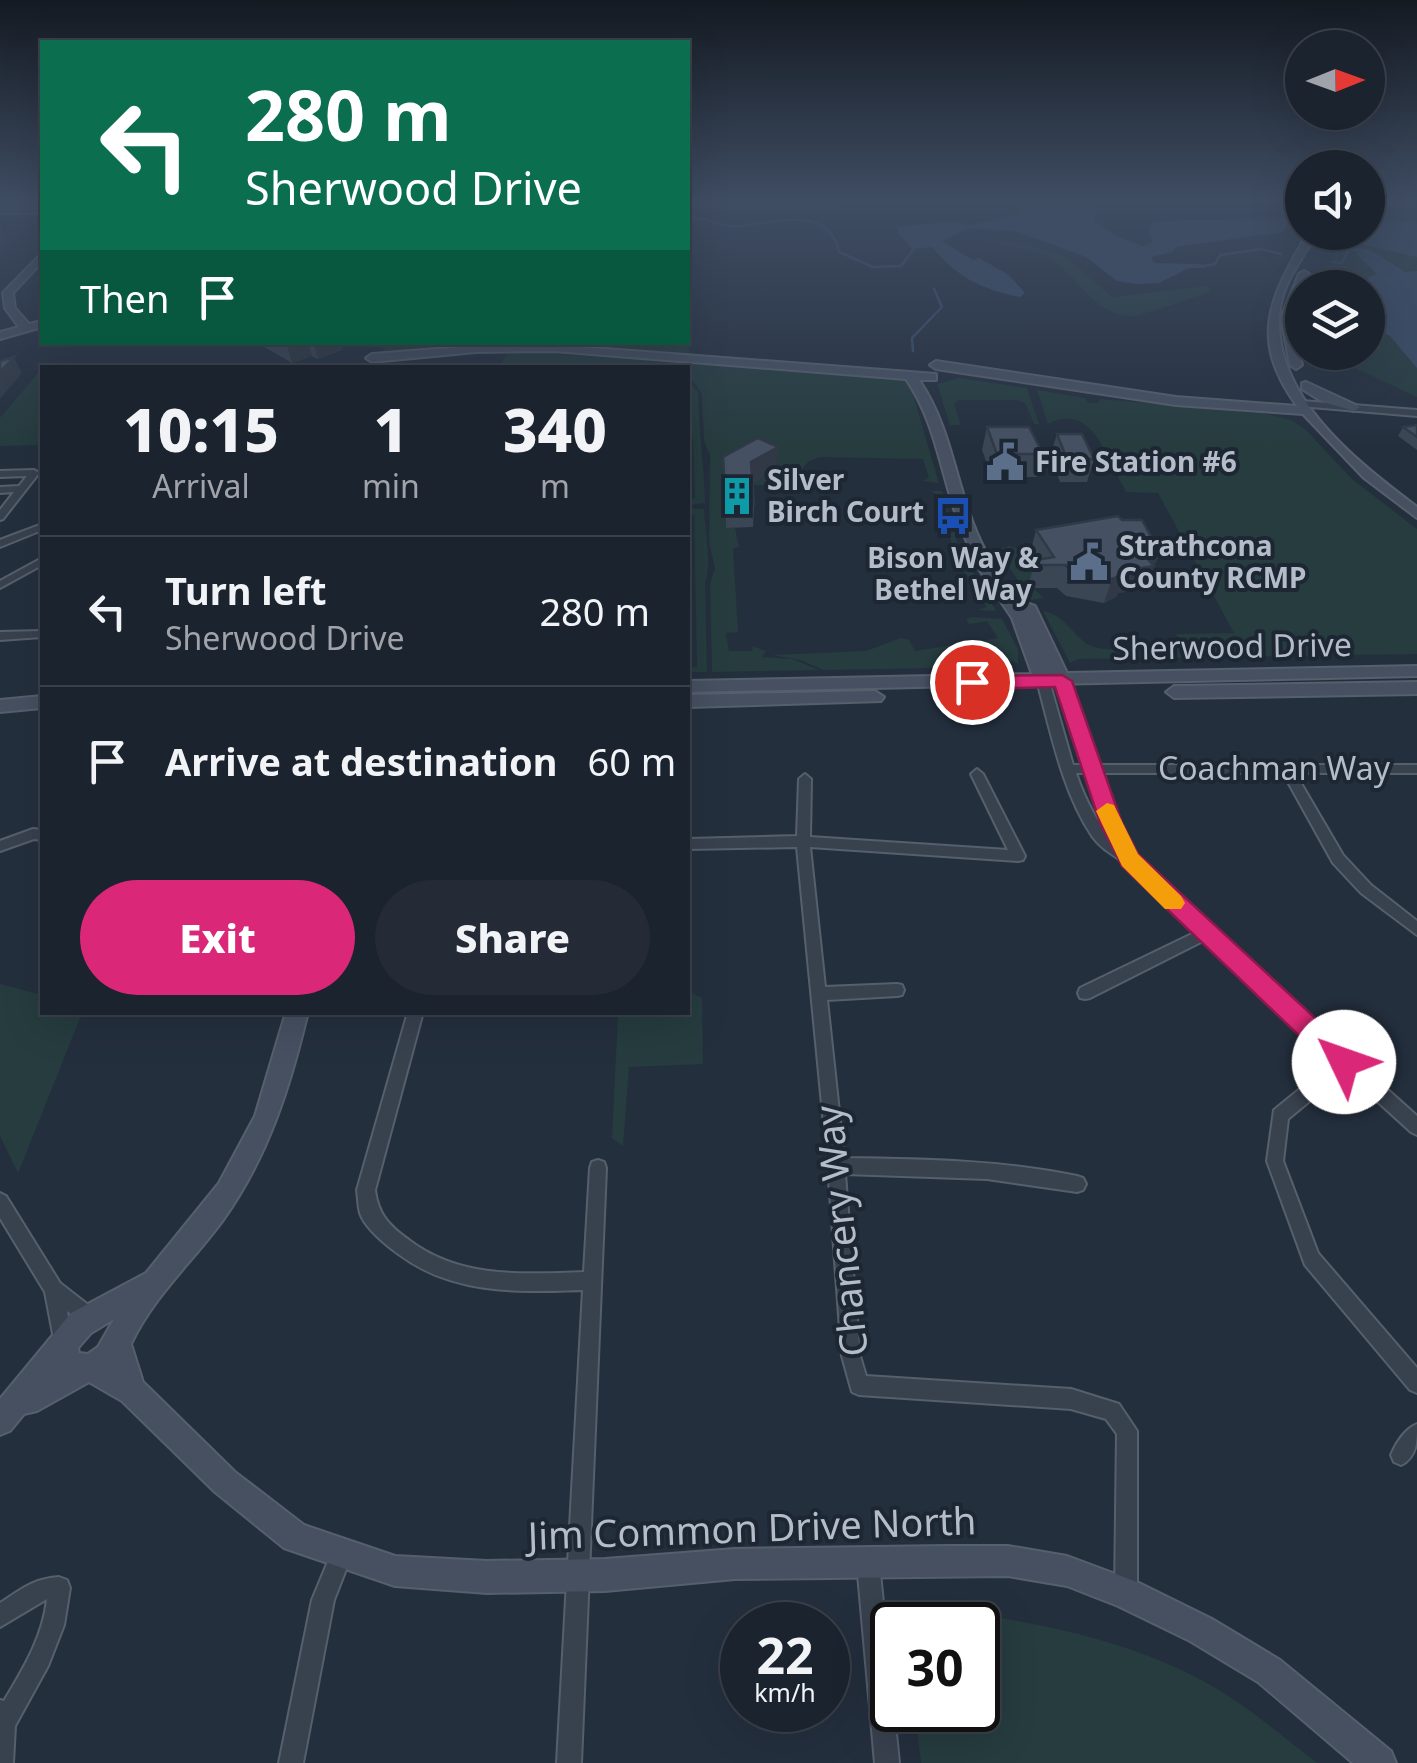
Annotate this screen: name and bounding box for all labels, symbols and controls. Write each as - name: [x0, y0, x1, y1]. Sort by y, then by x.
- north arrow: [1285, 30, 1385, 130]
- map controls: [1285, 30, 1385, 370]
- text: 280 m: [245, 66, 452, 162]
- icon: left: [80, 80, 210, 210]
- button: sound: [1285, 150, 1385, 250]
- text: Sherwood Drive: [245, 157, 582, 218]
- icon: arrive: [190, 270, 245, 325]
- button: layers: [1285, 270, 1385, 370]
- text: Then: [80, 272, 170, 324]
- text: 10:15: [123, 388, 279, 470]
- text: 1: [374, 388, 408, 470]
- text: 340: [503, 388, 607, 470]
- public building icon: Fire Station #6: [984, 441, 1026, 483]
- place label: Fire Station #6: [1035, 442, 1237, 480]
- place label: Silver Birch Court: [767, 460, 924, 530]
- text: Arrival: [152, 464, 250, 507]
- text: min: [362, 464, 420, 507]
- text: m: [540, 464, 570, 507]
- building icon: Silver Birch Court: [716, 475, 758, 517]
- bus stop icon: Bison Way & Bethel Way: [932, 495, 974, 537]
- place label: Strathcona County RCMP: [1119, 526, 1306, 596]
- place label: Bison Way & Bethel Way: [867, 538, 1039, 608]
- public building icon: Strathcona County RCMP: [1068, 541, 1110, 583]
- text: Turn left: [165, 564, 327, 616]
- icon: left: [80, 584, 135, 639]
- text: 280 m: [539, 585, 650, 637]
- text: Sherwood Drive: [165, 616, 405, 659]
- street label: Sherwood Drive: [1112, 622, 1352, 669]
- pin: [930, 640, 1015, 725]
- icon: arrive: [945, 655, 1000, 710]
- icon: arrive: [80, 734, 135, 789]
- text: Arrive at destination: [165, 735, 557, 787]
- text: 60 m: [587, 735, 676, 787]
- street label: Coachman Way: [1158, 746, 1391, 789]
- button: Exit: [80, 880, 355, 995]
- button: Share: [375, 880, 650, 995]
- position arrow: [1292, 1010, 1396, 1114]
- street label: Chancery Way: [801, 1102, 879, 1359]
- street label: Jim Common Drive North: [524, 1493, 977, 1561]
- speed limit sign: 30: [870, 1602, 1000, 1732]
- text: 22: [756, 1621, 814, 1689]
- text: km/h: [754, 1675, 816, 1709]

